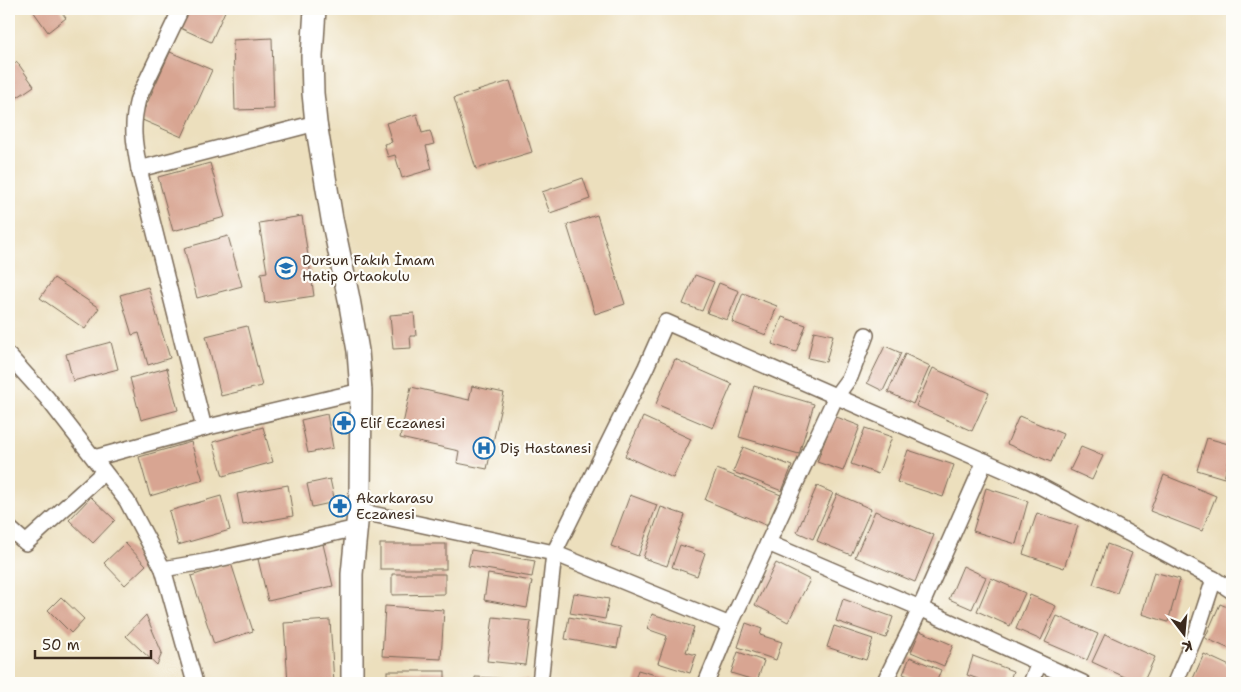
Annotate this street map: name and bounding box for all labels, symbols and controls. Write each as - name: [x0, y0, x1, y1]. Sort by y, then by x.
- place label: Dursun Fakıh İmam Hatip Ortaokulu: [302, 251, 434, 285]
- school or university icon: Dursun Fakıh İmam Hatip Ortaokulu: [274, 256, 298, 280]
- pharmacy icon: Elif Eczanesi: [332, 411, 356, 435]
- place label: Elif Eczanesi: [360, 414, 445, 432]
- hospital icon: Diş Hastanesi: [472, 436, 496, 460]
- place label: Diş Hastanesi: [500, 439, 591, 457]
- place label: Akarkarasu Eczanesi: [356, 489, 434, 523]
- pharmacy icon: Akarkarasu Eczanesi: [328, 494, 352, 518]
- north arrow: [1158, 610, 1208, 660]
- scale bar: [35, 627, 151, 659]
- text: 50 m: [42, 635, 80, 655]
- text: K: [1180, 637, 1195, 657]

